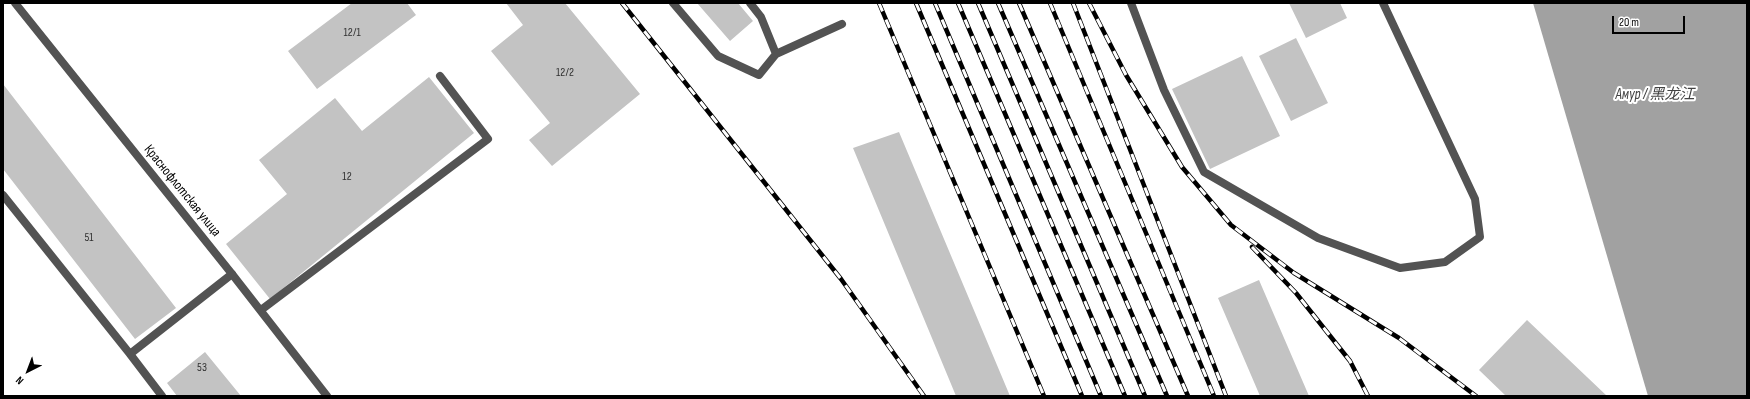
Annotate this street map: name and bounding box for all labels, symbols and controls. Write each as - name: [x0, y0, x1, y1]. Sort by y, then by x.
- scale bar: [1614, 8, 1687, 34]
- text: 20 m: [1619, 15, 1639, 30]
- house number: 12/1: [343, 26, 361, 40]
- house number: 12/2: [556, 66, 574, 80]
- water label: Амур / 黑龙江: [1615, 86, 1695, 104]
- street label: Краснофлотская улица: [140, 142, 224, 240]
- house number: 12: [342, 170, 352, 184]
- house number: 51: [84, 231, 94, 245]
- north arrow: [8, 351, 48, 391]
- house number: 53: [197, 361, 207, 375]
- text: N: [13, 373, 26, 387]

